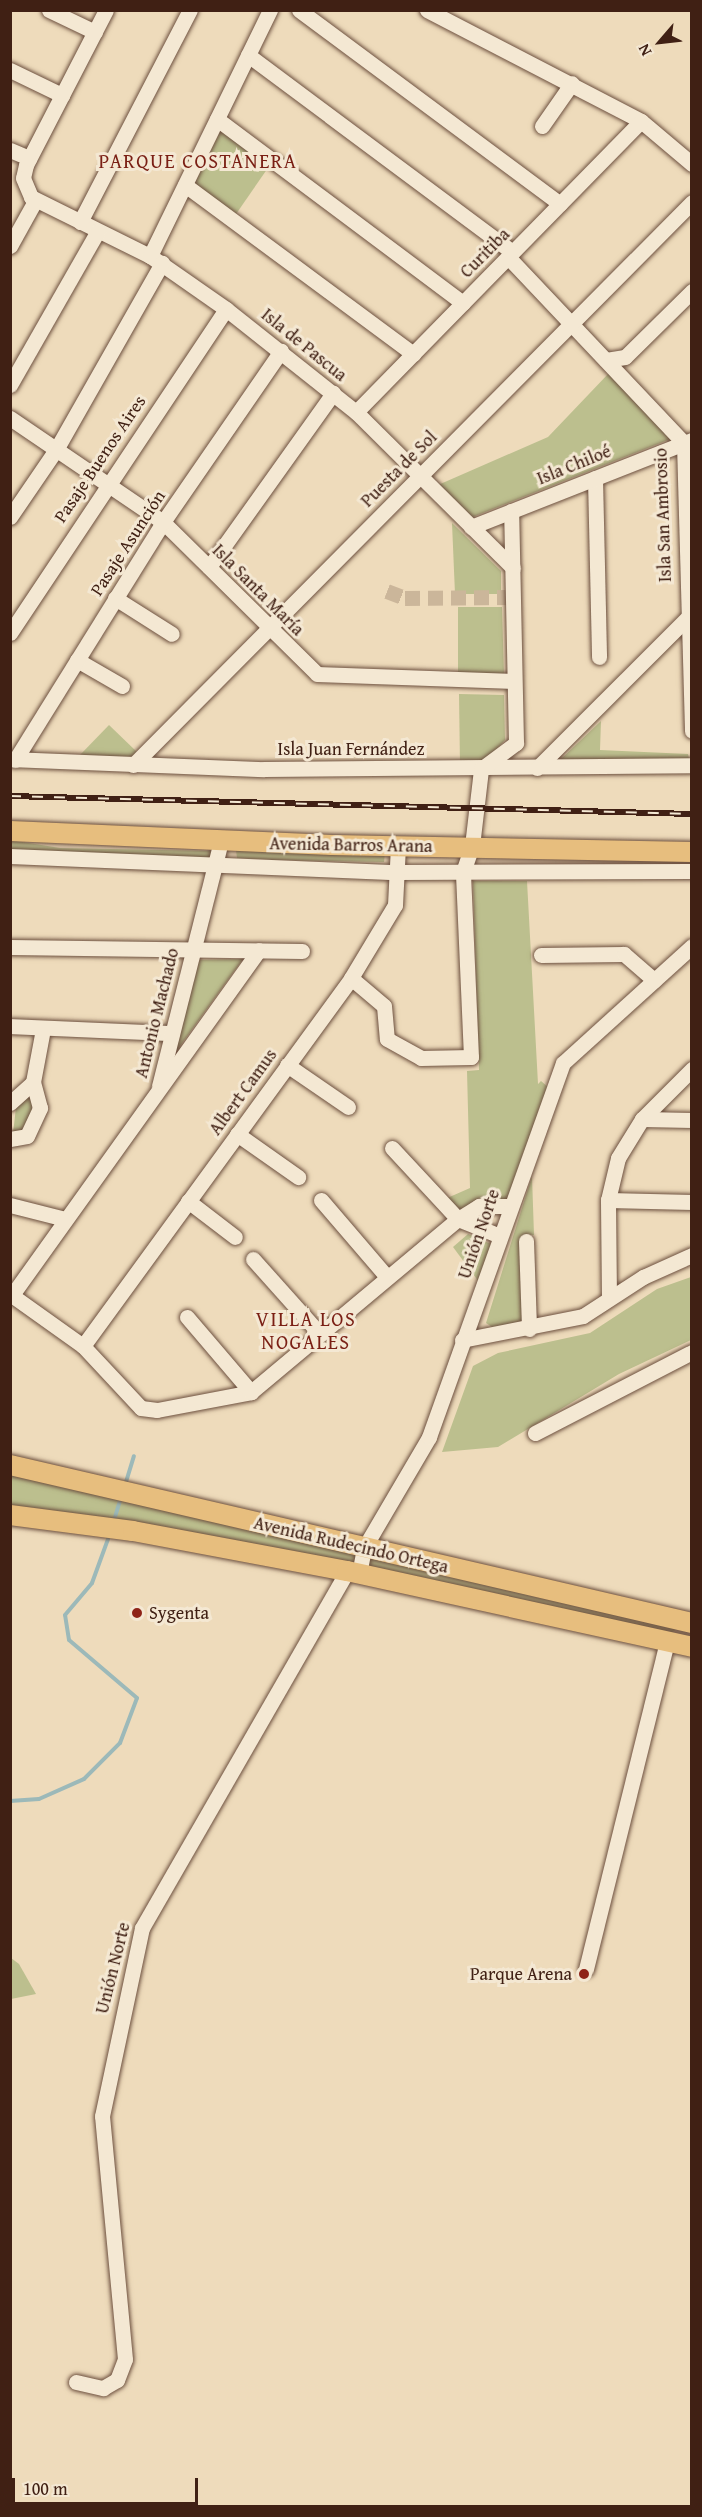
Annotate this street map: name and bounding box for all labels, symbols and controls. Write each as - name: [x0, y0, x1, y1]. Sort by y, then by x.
- north arrow: [630, 12, 690, 72]
- text: N: [631, 40, 657, 61]
- district label: PARQUE COSTANERA: [99, 148, 297, 172]
- street label: Curitiba: [456, 224, 514, 282]
- street label: Isla de Pascua: [257, 304, 351, 386]
- street label: Pasaje Buenos Aires: [50, 391, 150, 527]
- street label: Puesta de Sol: [356, 426, 442, 512]
- street label: Isla Chiloé: [534, 440, 614, 490]
- street label: Isla San Ambrosio: [650, 448, 676, 582]
- street label: Pasaje Asunción: [86, 486, 170, 600]
- street label: Isla Santa María: [208, 540, 308, 640]
- street label: Isla Juan Fernández: [278, 738, 424, 760]
- street label: Avenida Barros Arana: [269, 833, 433, 857]
- street label: Antonio Machado: [130, 946, 184, 1080]
- street label: Albert Camus: [204, 1045, 282, 1139]
- street label: Unión Norte: [454, 1186, 504, 1282]
- district label: VILLA LOS NOGALES: [256, 1307, 356, 1354]
- street label: Avenida Rudecindo Ortega: [252, 1512, 450, 1578]
- place label: Sygenta: [149, 1602, 209, 1624]
- marker: Sygenta: [130, 1606, 144, 1620]
- street label: Unión Norte: [91, 1920, 135, 2016]
- place label: Parque Arena: [470, 1963, 572, 1985]
- marker: Parque Arena: [577, 1967, 591, 1981]
- scale bar: [15, 2466, 201, 2504]
- text: 100 m: [23, 2475, 68, 2502]

